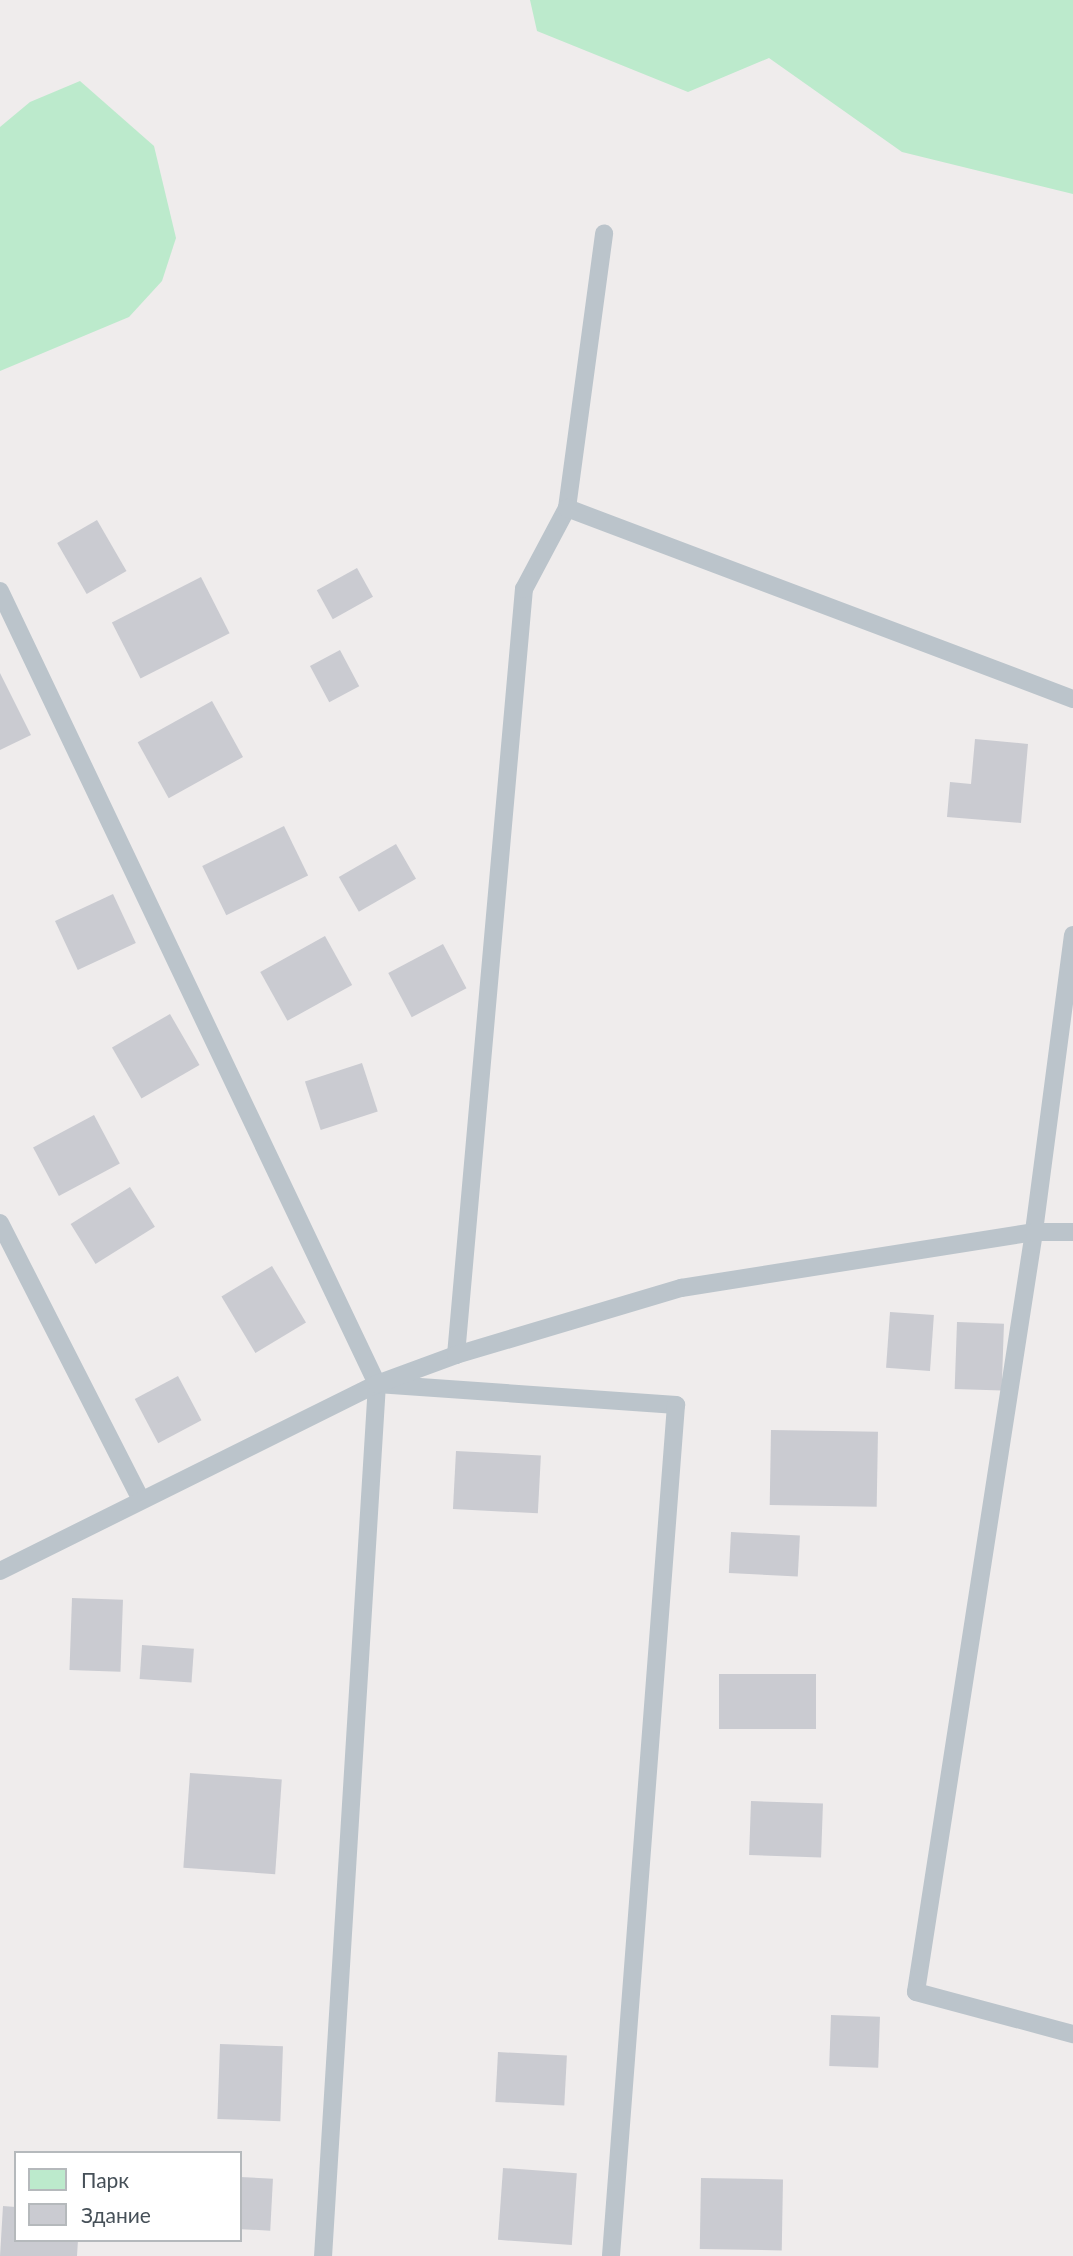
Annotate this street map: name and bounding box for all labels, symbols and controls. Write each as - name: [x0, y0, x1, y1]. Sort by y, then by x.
- legend: [14, 2151, 242, 2242]
- text: Парк: [81, 2167, 129, 2192]
- text: Здание: [81, 2202, 151, 2227]

